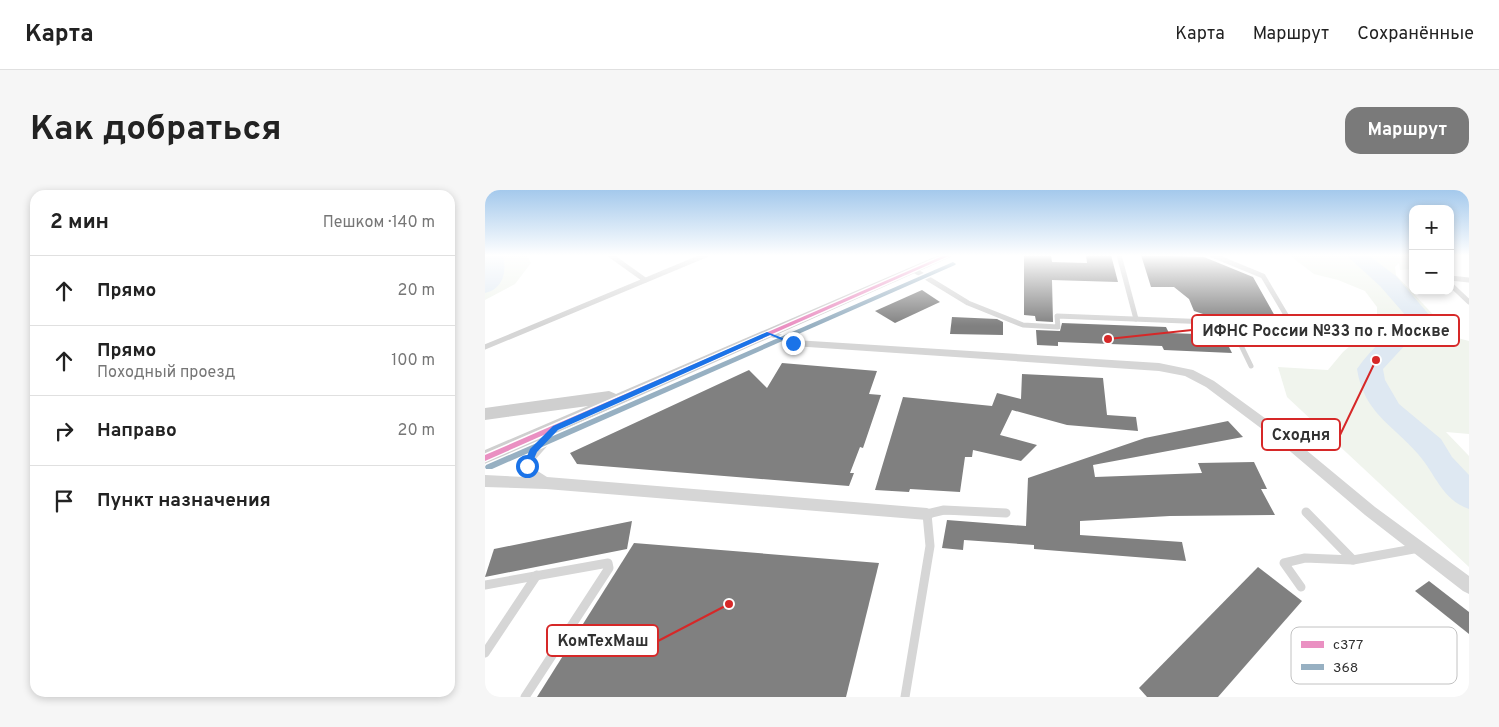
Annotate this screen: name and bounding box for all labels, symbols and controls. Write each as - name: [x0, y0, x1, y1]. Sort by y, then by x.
- text: Карта: [25, 20, 94, 50]
- text: Карта: [1175, 23, 1225, 46]
- text: Маршрут: [1253, 23, 1329, 46]
- text: Сохранённые: [1357, 23, 1474, 46]
- button: Маршрут: [1345, 107, 1469, 154]
- text: Как добраться: [30, 108, 282, 152]
- map controls: [1409, 205, 1454, 295]
- button: +: [1409, 205, 1454, 250]
- text: 2 мин: [50, 209, 109, 236]
- text: Пешком · 140 m: [323, 213, 435, 233]
- button: −: [1409, 250, 1454, 295]
- icon: ahead: [50, 277, 78, 305]
- text: Прямо: [97, 279, 156, 303]
- text: 20 m: [398, 281, 435, 301]
- callout: ИФНС России №33 по г. Москве: [1192, 315, 1459, 346]
- text: ИФНС России №33 по г. Москве: [1202, 322, 1450, 342]
- route end: [782, 332, 805, 355]
- text: Прямо: [97, 339, 156, 363]
- icon: ahead: [50, 347, 78, 375]
- text: 100 m: [391, 351, 435, 371]
- text: Походный проезд: [97, 363, 235, 383]
- icon: right: [50, 417, 78, 445]
- text: Направо: [97, 419, 177, 443]
- callout: Сходня: [1262, 419, 1340, 450]
- text: 20 m: [398, 421, 435, 441]
- text: Сходня: [1272, 426, 1330, 446]
- route start: [516, 455, 539, 478]
- icon: arrive: [50, 487, 78, 515]
- text: Пункт назначения: [97, 489, 271, 513]
- callout: КомТехМаш: [547, 625, 658, 656]
- legend: [1291, 627, 1457, 684]
- text: КомТехМаш: [557, 632, 649, 652]
- text: с377: [1333, 637, 1363, 654]
- text: 368: [1333, 660, 1358, 677]

